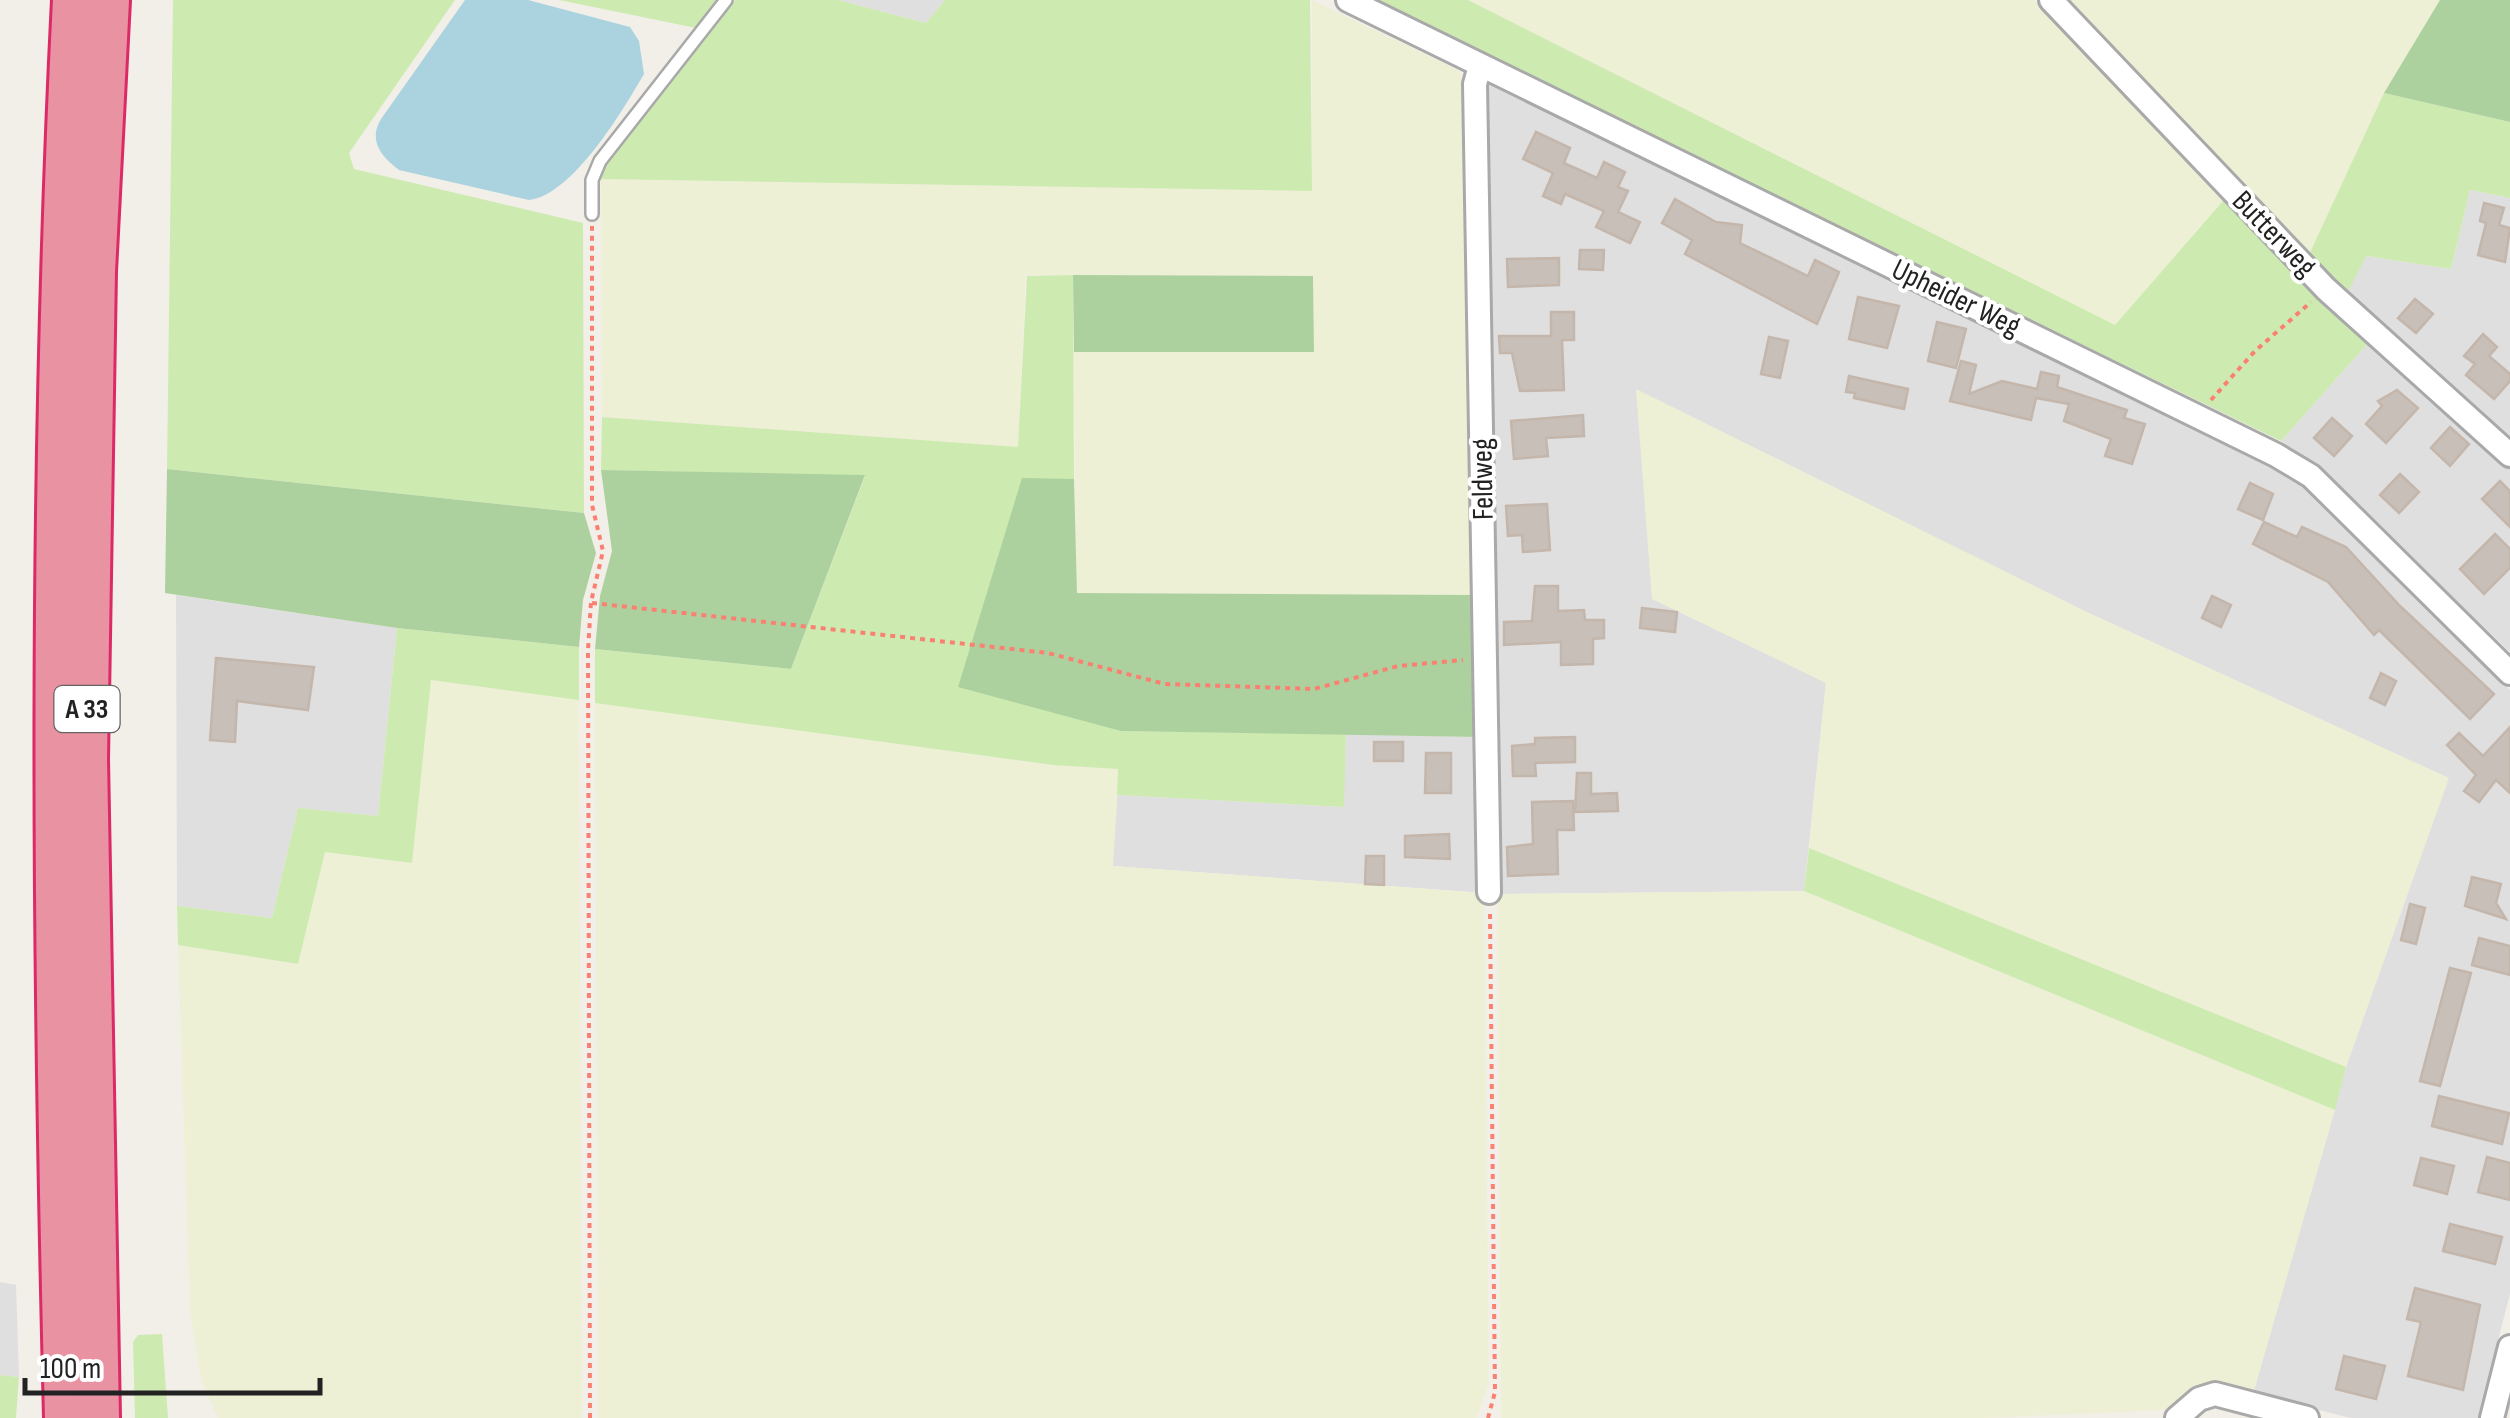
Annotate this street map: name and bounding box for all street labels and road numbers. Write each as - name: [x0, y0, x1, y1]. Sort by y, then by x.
- street label: Butterweg: [2224, 183, 2324, 285]
- street label: Upheider Weg: [1886, 251, 2026, 345]
- street label: Feldweg: [1464, 438, 1502, 520]
- road number: A 33: [54, 686, 120, 732]

